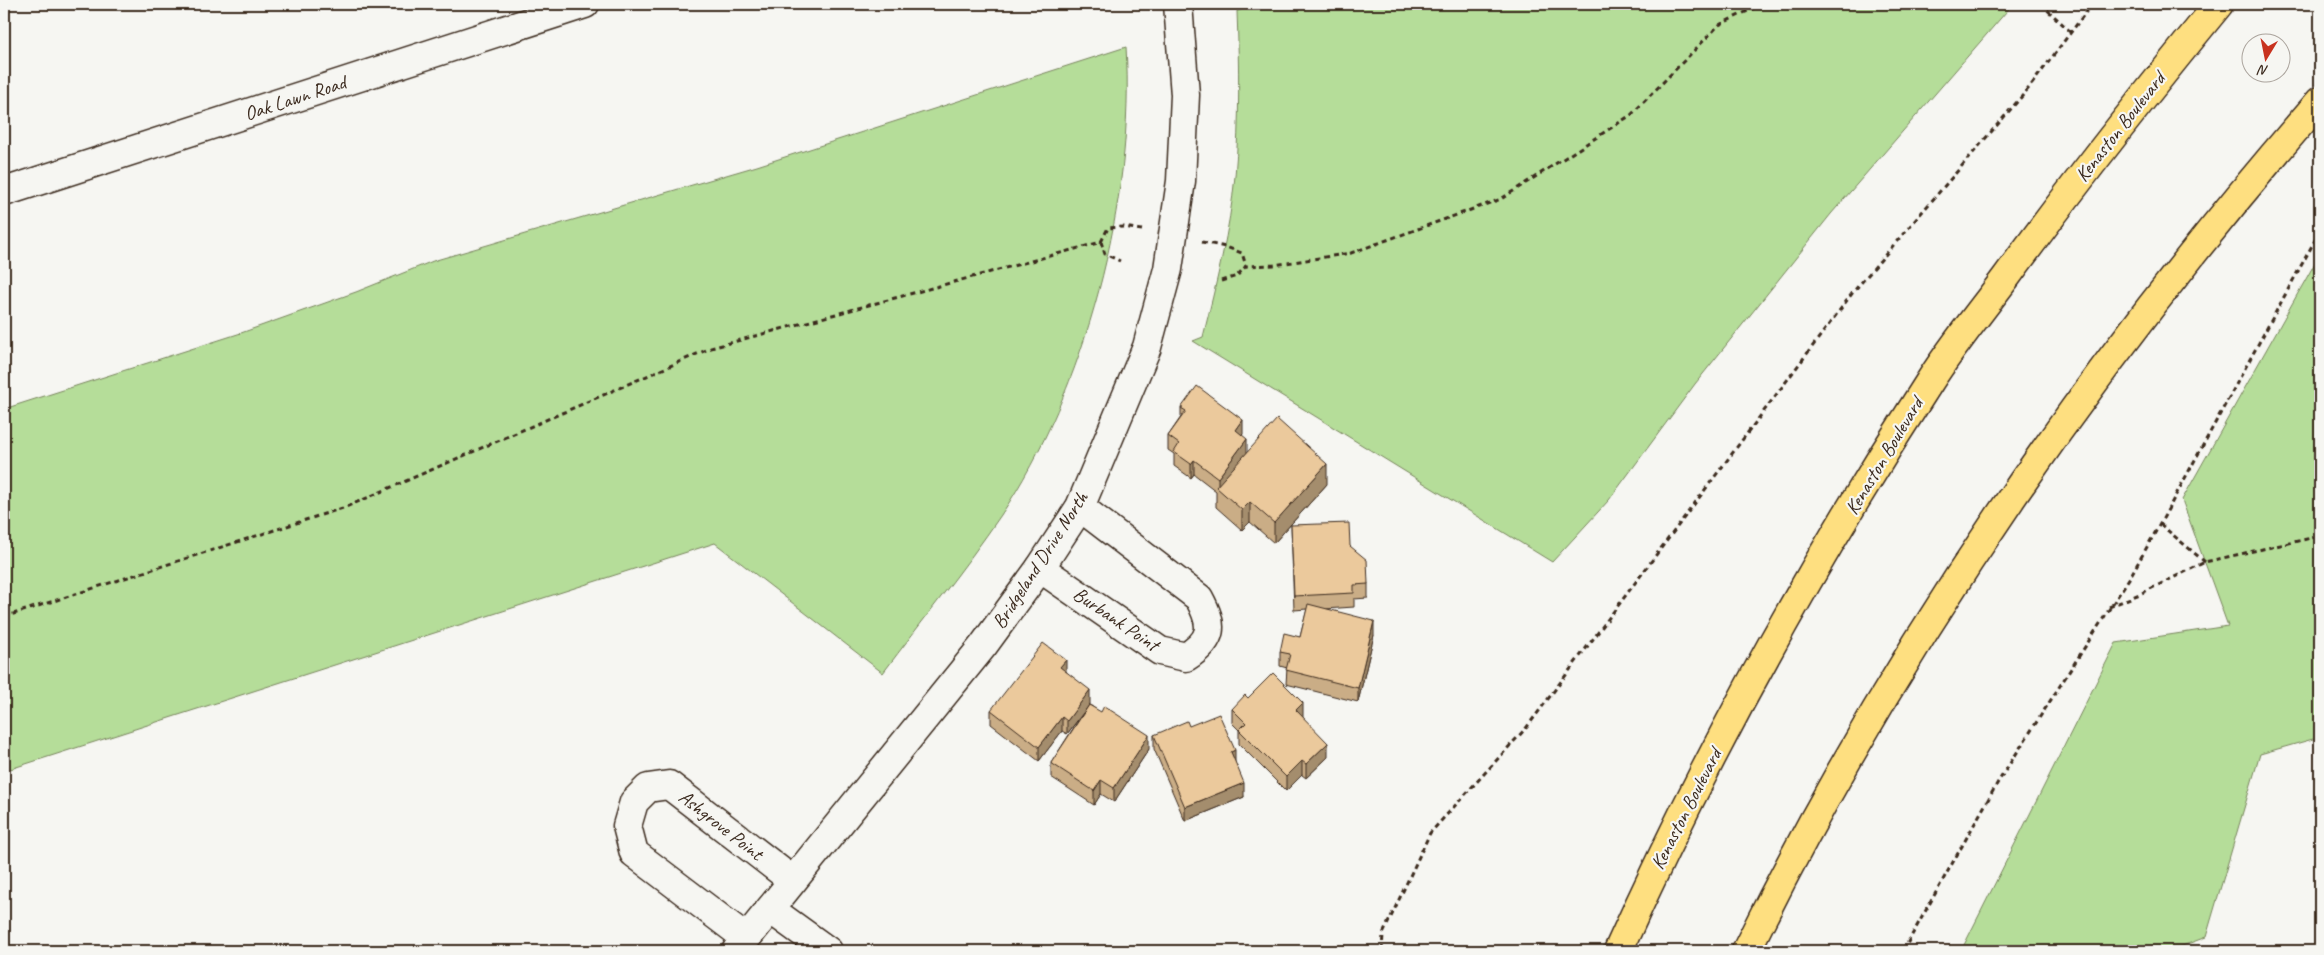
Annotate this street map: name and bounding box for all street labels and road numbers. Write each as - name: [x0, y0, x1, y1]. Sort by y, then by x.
- street label: Kenaston Boulevard: [2069, 65, 2172, 187]
- street label: Oak Lawn Road: [241, 69, 352, 126]
- street label: Kenaston Boulevard: [1839, 390, 1930, 519]
- street label: Bridgeland Drive North: [986, 486, 1094, 633]
- street label: Burbank Point: [1068, 581, 1166, 659]
- street label: Kenaston Boulevard: [1645, 742, 1729, 874]
- street label: Ashgrove Point: [674, 784, 770, 867]

